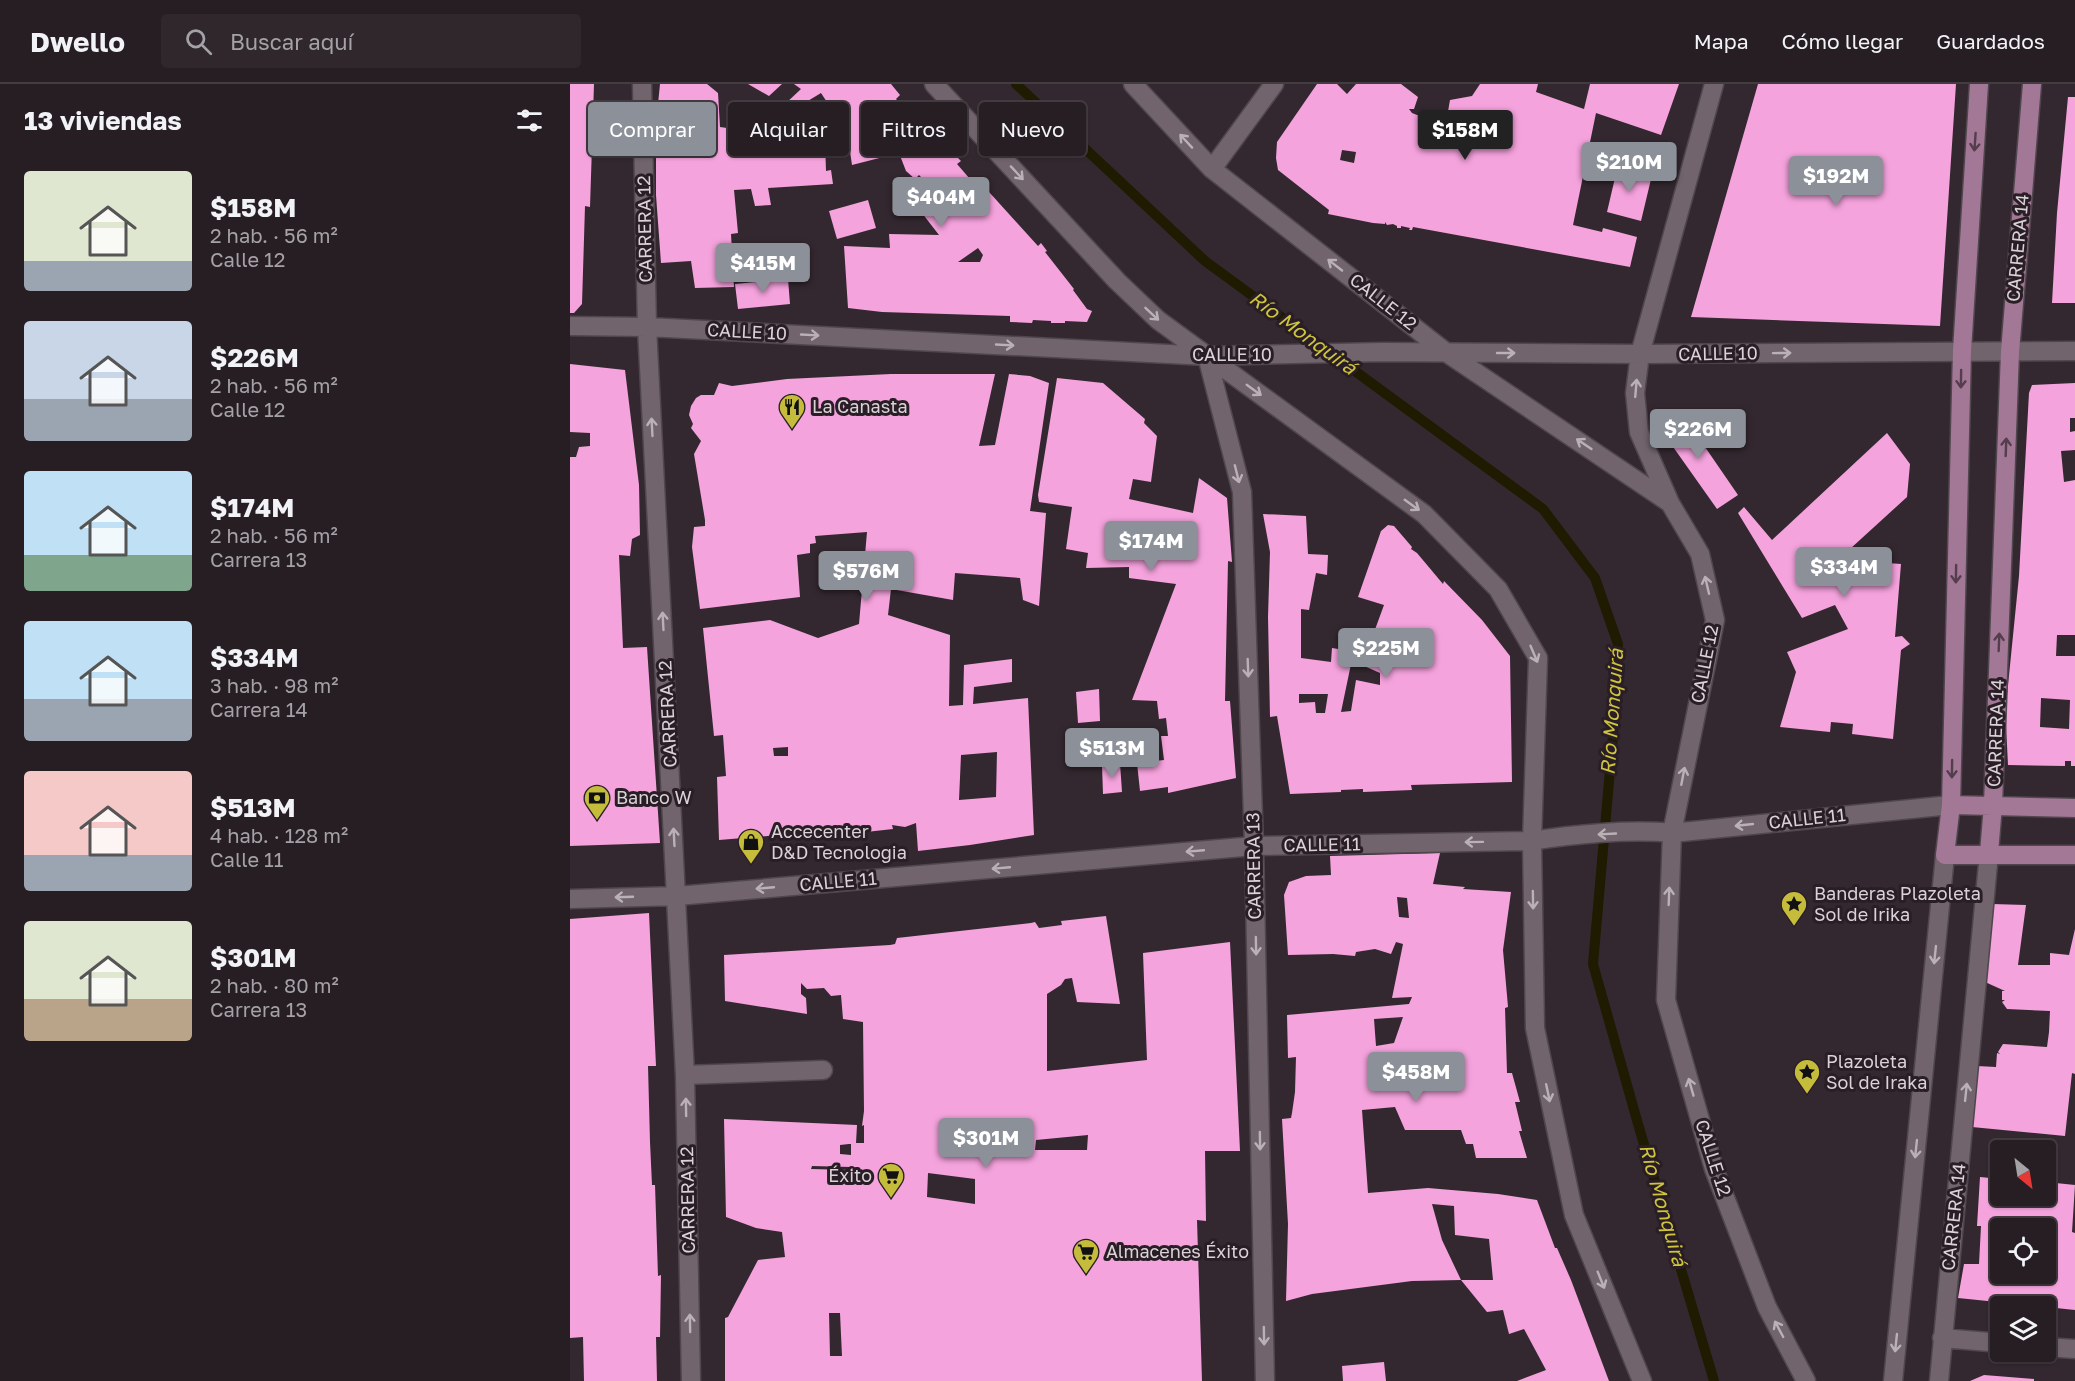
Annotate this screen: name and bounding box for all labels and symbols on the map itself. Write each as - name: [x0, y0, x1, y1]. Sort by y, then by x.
- pin: $158M: [1423, 110, 1507, 161]
- one-way arrow: [1969, 132, 1980, 152]
- one-way arrow: [1178, 133, 1193, 148]
- pin: $210M: [1587, 142, 1671, 193]
- pin: $192M: [1794, 156, 1878, 207]
- one-way arrow: [1009, 165, 1023, 180]
- street label: CARRERA 12: [632, 175, 656, 283]
- pin: $404M: [899, 177, 983, 228]
- street label: CARRERA 14: [2001, 193, 2033, 303]
- pin: $415M: [721, 243, 805, 294]
- one-way arrow: [1327, 259, 1343, 272]
- street label: CALLE 12: [1346, 268, 1422, 334]
- water label: Río Monquirá: [1246, 285, 1364, 381]
- one-way arrow: [1144, 306, 1159, 321]
- street label: CALLE 10: [707, 318, 787, 344]
- one-way arrow: [800, 330, 820, 341]
- one-way arrow: [994, 340, 1014, 351]
- street label: CALLE 10: [1678, 341, 1758, 365]
- street label: CALLE 10: [1192, 343, 1272, 365]
- one-way arrow: [1495, 347, 1515, 359]
- one-way arrow: [1772, 347, 1792, 359]
- one-way arrow: [1956, 368, 1967, 388]
- one-way arrow: [1631, 378, 1642, 398]
- one-way arrow: [1246, 384, 1262, 397]
- restaurant icon: La Canasta: [777, 392, 807, 430]
- place label: La Canasta: [812, 395, 908, 417]
- pin: $226M: [1656, 409, 1740, 460]
- one-way arrow: [647, 417, 658, 437]
- one-way arrow: [2001, 437, 2012, 457]
- one-way arrow: [1575, 438, 1592, 451]
- one-way arrow: [1232, 464, 1243, 483]
- one-way arrow: [1403, 499, 1419, 512]
- pin: $174M: [1109, 521, 1193, 572]
- pin: $334M: [1802, 547, 1886, 598]
- pin: $576M: [824, 551, 908, 602]
- one-way arrow: [1951, 563, 1962, 583]
- one-way arrow: [1700, 576, 1712, 595]
- one-way arrow: [657, 612, 668, 632]
- street label: CALLE 12: [1686, 623, 1722, 705]
- pin: $225M: [1344, 628, 1428, 679]
- one-way arrow: [1994, 632, 2005, 652]
- one-way arrow: [1529, 645, 1540, 663]
- water label: Río Monquirá: [1595, 645, 1628, 776]
- one-way arrow: [1242, 658, 1253, 678]
- street label: CARRERA 12: [653, 660, 681, 768]
- street label: CARRERA 14: [1982, 679, 2008, 787]
- pin: $513M: [1070, 728, 1154, 779]
- one-way arrow: [1946, 758, 1957, 778]
- one-way arrow: [1678, 766, 1690, 785]
- bank icon: Banco W: [582, 783, 612, 821]
- place label: Banco W: [616, 786, 692, 808]
- street label: CALLE 11: [1767, 803, 1847, 833]
- street label: CARRERA 13: [1241, 812, 1265, 920]
- place label: Accecenter D&D Tecnologia: [771, 820, 907, 863]
- one-way arrow: [1735, 820, 1755, 831]
- shop icon: Accecenter D&D Tecnologia: [736, 827, 766, 865]
- one-way arrow: [668, 828, 679, 848]
- one-way arrow: [1597, 829, 1617, 840]
- street label: CALLE 11: [1283, 832, 1361, 856]
- one-way arrow: [1464, 836, 1484, 848]
- one-way arrow: [1186, 846, 1206, 857]
- one-way arrow: [992, 862, 1012, 873]
- street label: CALLE 11: [798, 867, 878, 895]
- place label: Banderas Plazoleta Sol de Irika: [1814, 882, 1981, 925]
- one-way arrow: [755, 883, 775, 894]
- one-way arrow: [1664, 886, 1675, 906]
- one-way arrow: [1527, 889, 1539, 909]
- place icon: Banderas Plazoleta Sol de Irika: [1779, 889, 1809, 927]
- one-way arrow: [614, 891, 634, 903]
- one-way arrow: [1250, 936, 1262, 956]
- one-way arrow: [1929, 944, 1940, 964]
- place label: Plazoleta Sol de Iraka: [1826, 1050, 1927, 1093]
- pin: $458M: [1374, 1052, 1458, 1103]
- place icon: Plazoleta Sol de Iraka: [1792, 1057, 1822, 1095]
- one-way arrow: [1685, 1078, 1696, 1097]
- one-way arrow: [1961, 1082, 1972, 1102]
- one-way arrow: [1543, 1083, 1554, 1103]
- one-way arrow: [680, 1097, 691, 1117]
- street label: CALLE 12: [1691, 1117, 1737, 1199]
- pin: $301M: [944, 1118, 1028, 1169]
- one-way arrow: [1254, 1131, 1266, 1151]
- one-way arrow: [1910, 1138, 1921, 1158]
- north arrow: [1990, 1140, 2056, 1206]
- water label: Río Monquirá: [1635, 1141, 1694, 1271]
- street label: CARRERA 12: [675, 1146, 699, 1254]
- supermarket icon: Éxito: [876, 1161, 906, 1199]
- street label: CARRERA 14: [1936, 1162, 1970, 1272]
- place label: Éxito: [828, 1164, 872, 1186]
- supermarket icon: Almacenes Éxito: [1071, 1237, 1101, 1275]
- place label: Almacenes Éxito: [1106, 1240, 1249, 1262]
- one-way arrow: [1596, 1271, 1607, 1289]
- one-way arrow: [684, 1313, 696, 1333]
- one-way arrow: [1773, 1321, 1784, 1339]
- one-way arrow: [1259, 1326, 1270, 1346]
- one-way arrow: [1890, 1332, 1901, 1352]

